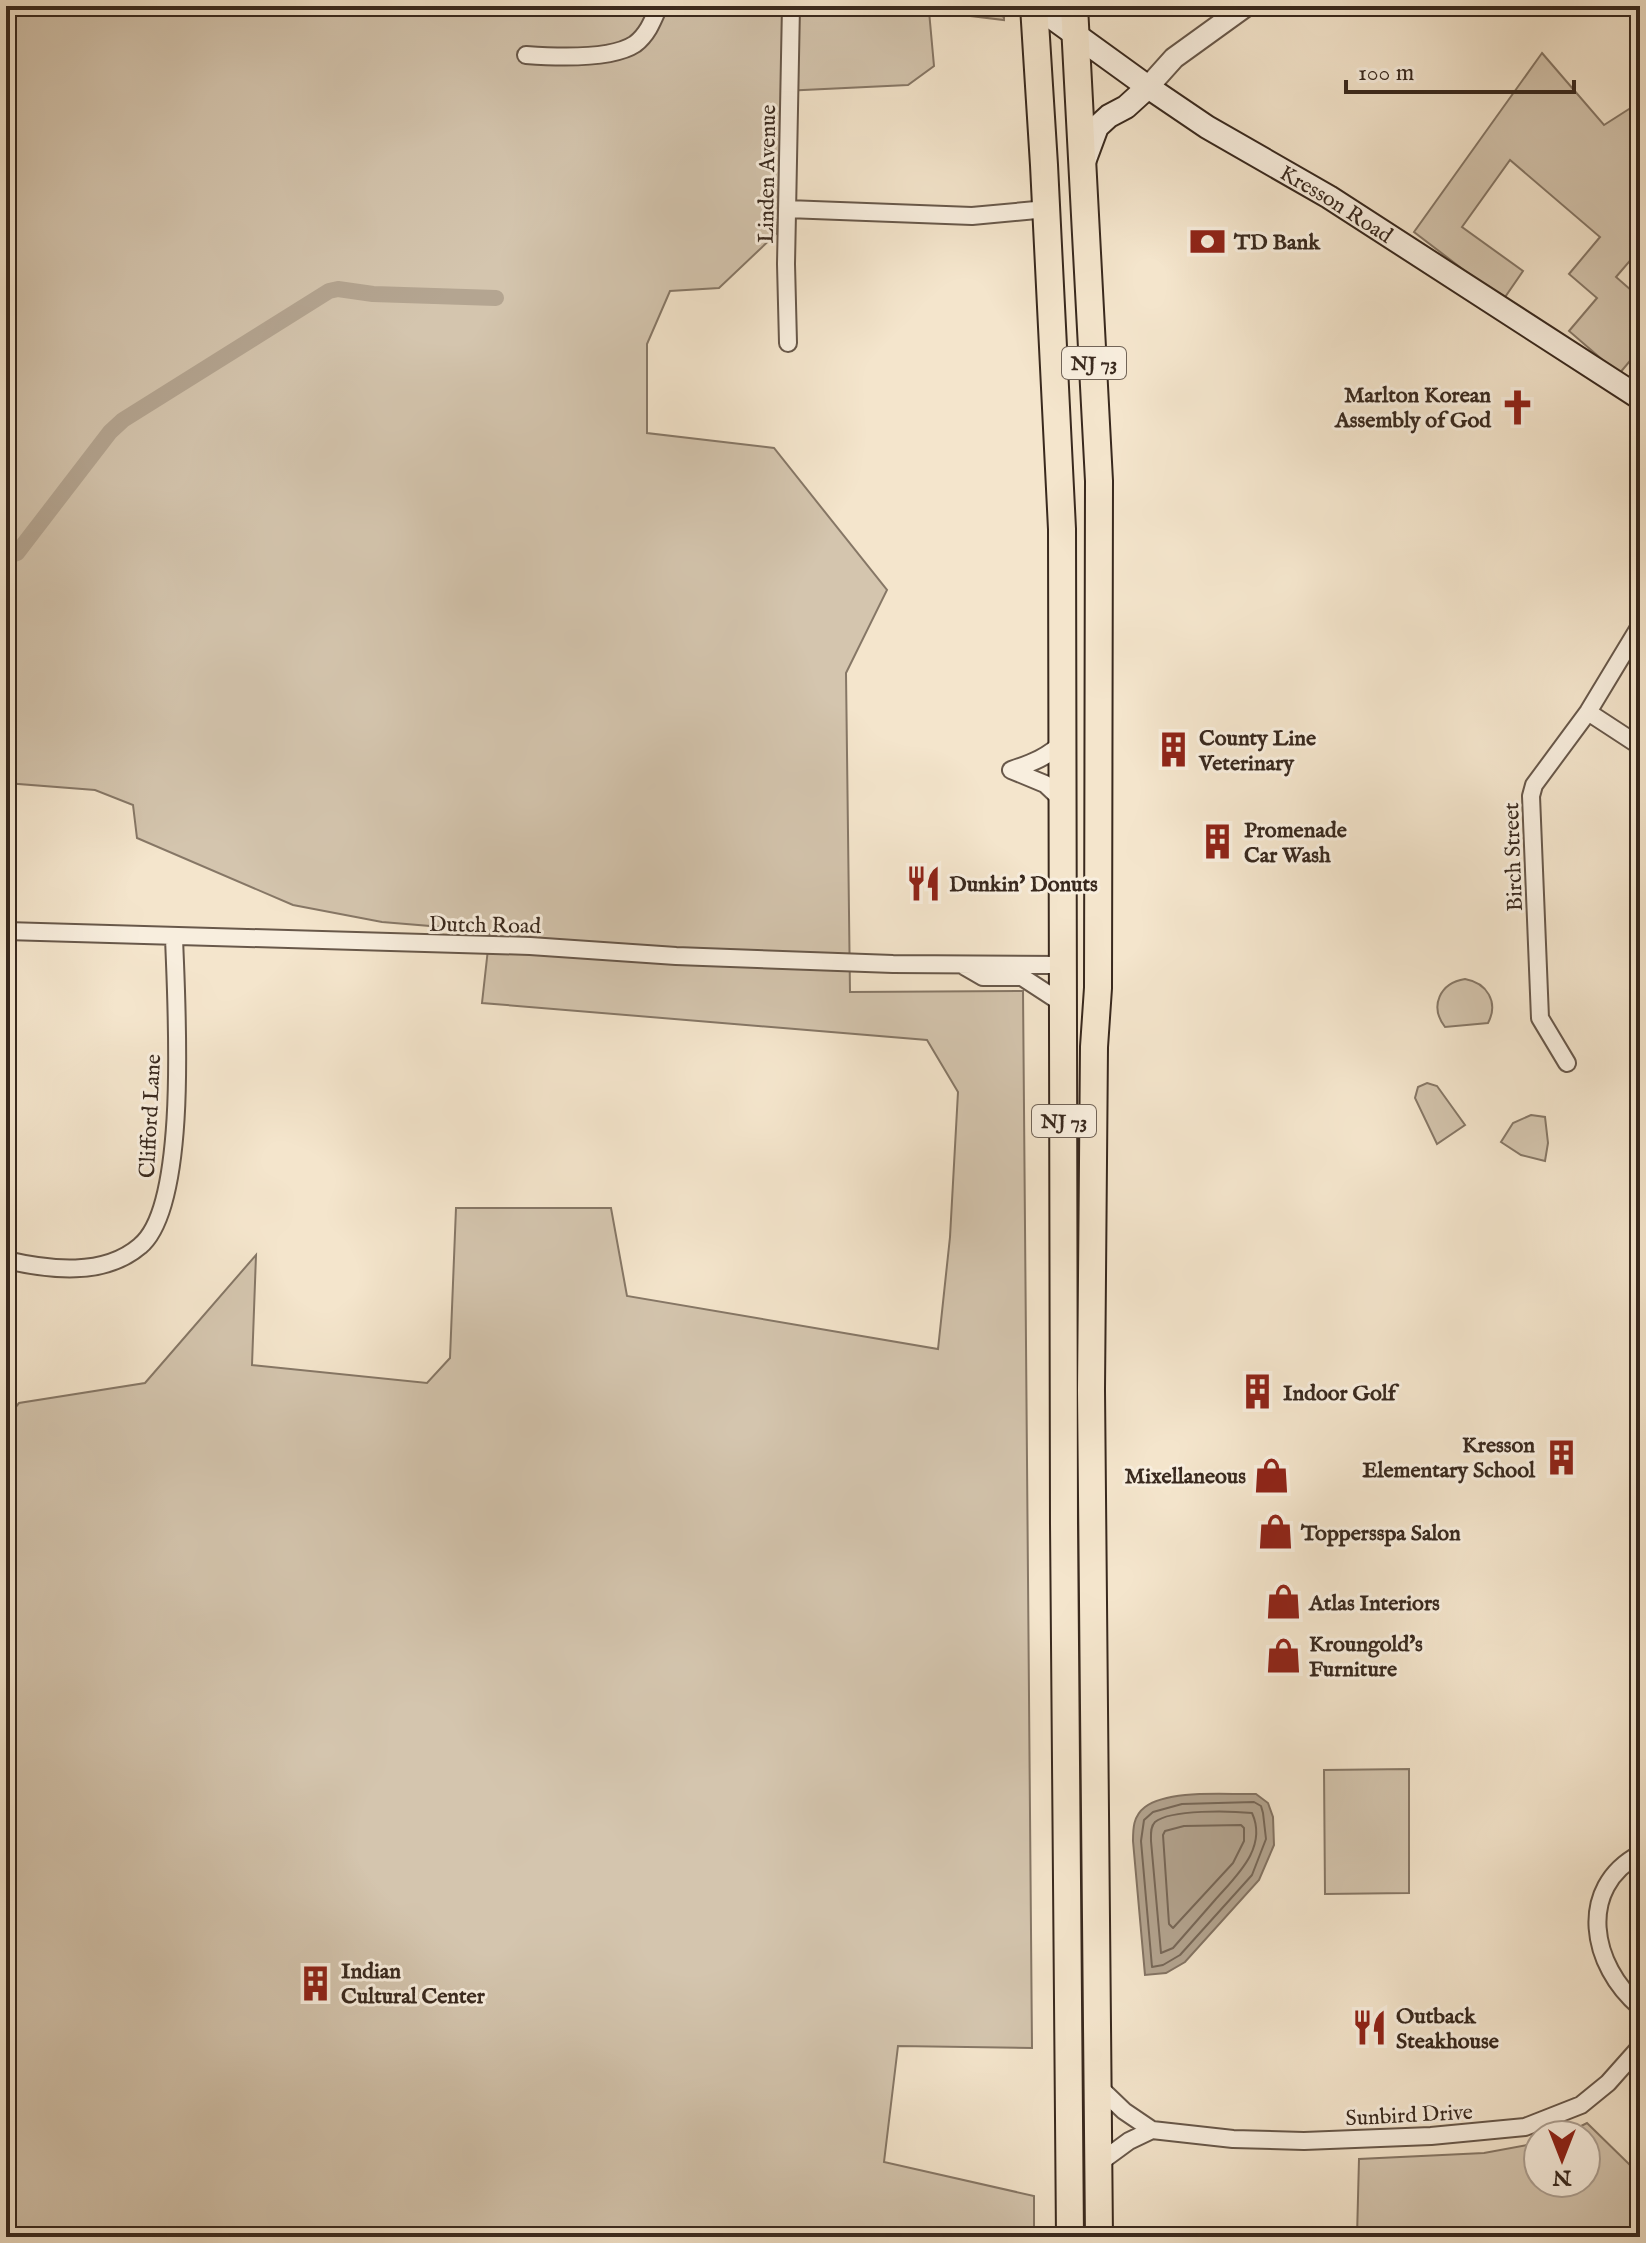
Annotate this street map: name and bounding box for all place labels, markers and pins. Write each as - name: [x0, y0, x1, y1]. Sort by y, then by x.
- bank icon: TD Bank: [1189, 222, 1227, 260]
- place label: TD Bank: [1233, 229, 1321, 257]
- place label: Marlton Korean Assembly of God: [1334, 382, 1492, 435]
- church icon: Marlton Korean Assembly of God: [1498, 388, 1536, 426]
- place label: County Line Veterinary: [1198, 725, 1316, 778]
- building icon: County Line Veterinary: [1154, 731, 1192, 769]
- place label: Promenade Car Wash: [1244, 817, 1347, 870]
- building icon: Promenade Car Wash: [1199, 823, 1237, 861]
- restaurant icon: Dunkin' Donuts: [904, 864, 942, 902]
- place label: Dunkin' Donuts: [949, 871, 1098, 899]
- building icon: Indoor Golf: [1238, 1373, 1276, 1411]
- place label: Indoor Golf: [1283, 1380, 1400, 1408]
- place label: Kresson Elementary School: [1362, 1432, 1536, 1485]
- building icon: Kresson Elementary School: [1542, 1438, 1580, 1476]
- shop icon: Mixellaneous: [1253, 1456, 1291, 1494]
- place label: Mixellaneous: [1125, 1463, 1246, 1491]
- shop icon: Toppersspa Salon: [1256, 1513, 1294, 1551]
- place label: Toppersspa Salon: [1300, 1520, 1461, 1548]
- shop icon: Atlas Interiors: [1264, 1583, 1302, 1621]
- place label: Atlas Interiors: [1308, 1590, 1440, 1618]
- place label: Kroungold's Furniture: [1309, 1631, 1423, 1684]
- shop icon: Kroungold's Furniture: [1264, 1637, 1302, 1675]
- place label: Indian Cultural Center: [341, 1958, 486, 2011]
- building icon: Indian Cultural Center: [296, 1964, 334, 2002]
- place label: Outback Steakhouse: [1396, 2003, 1499, 2056]
- restaurant icon: Outback Steakhouse: [1351, 2009, 1389, 2047]

